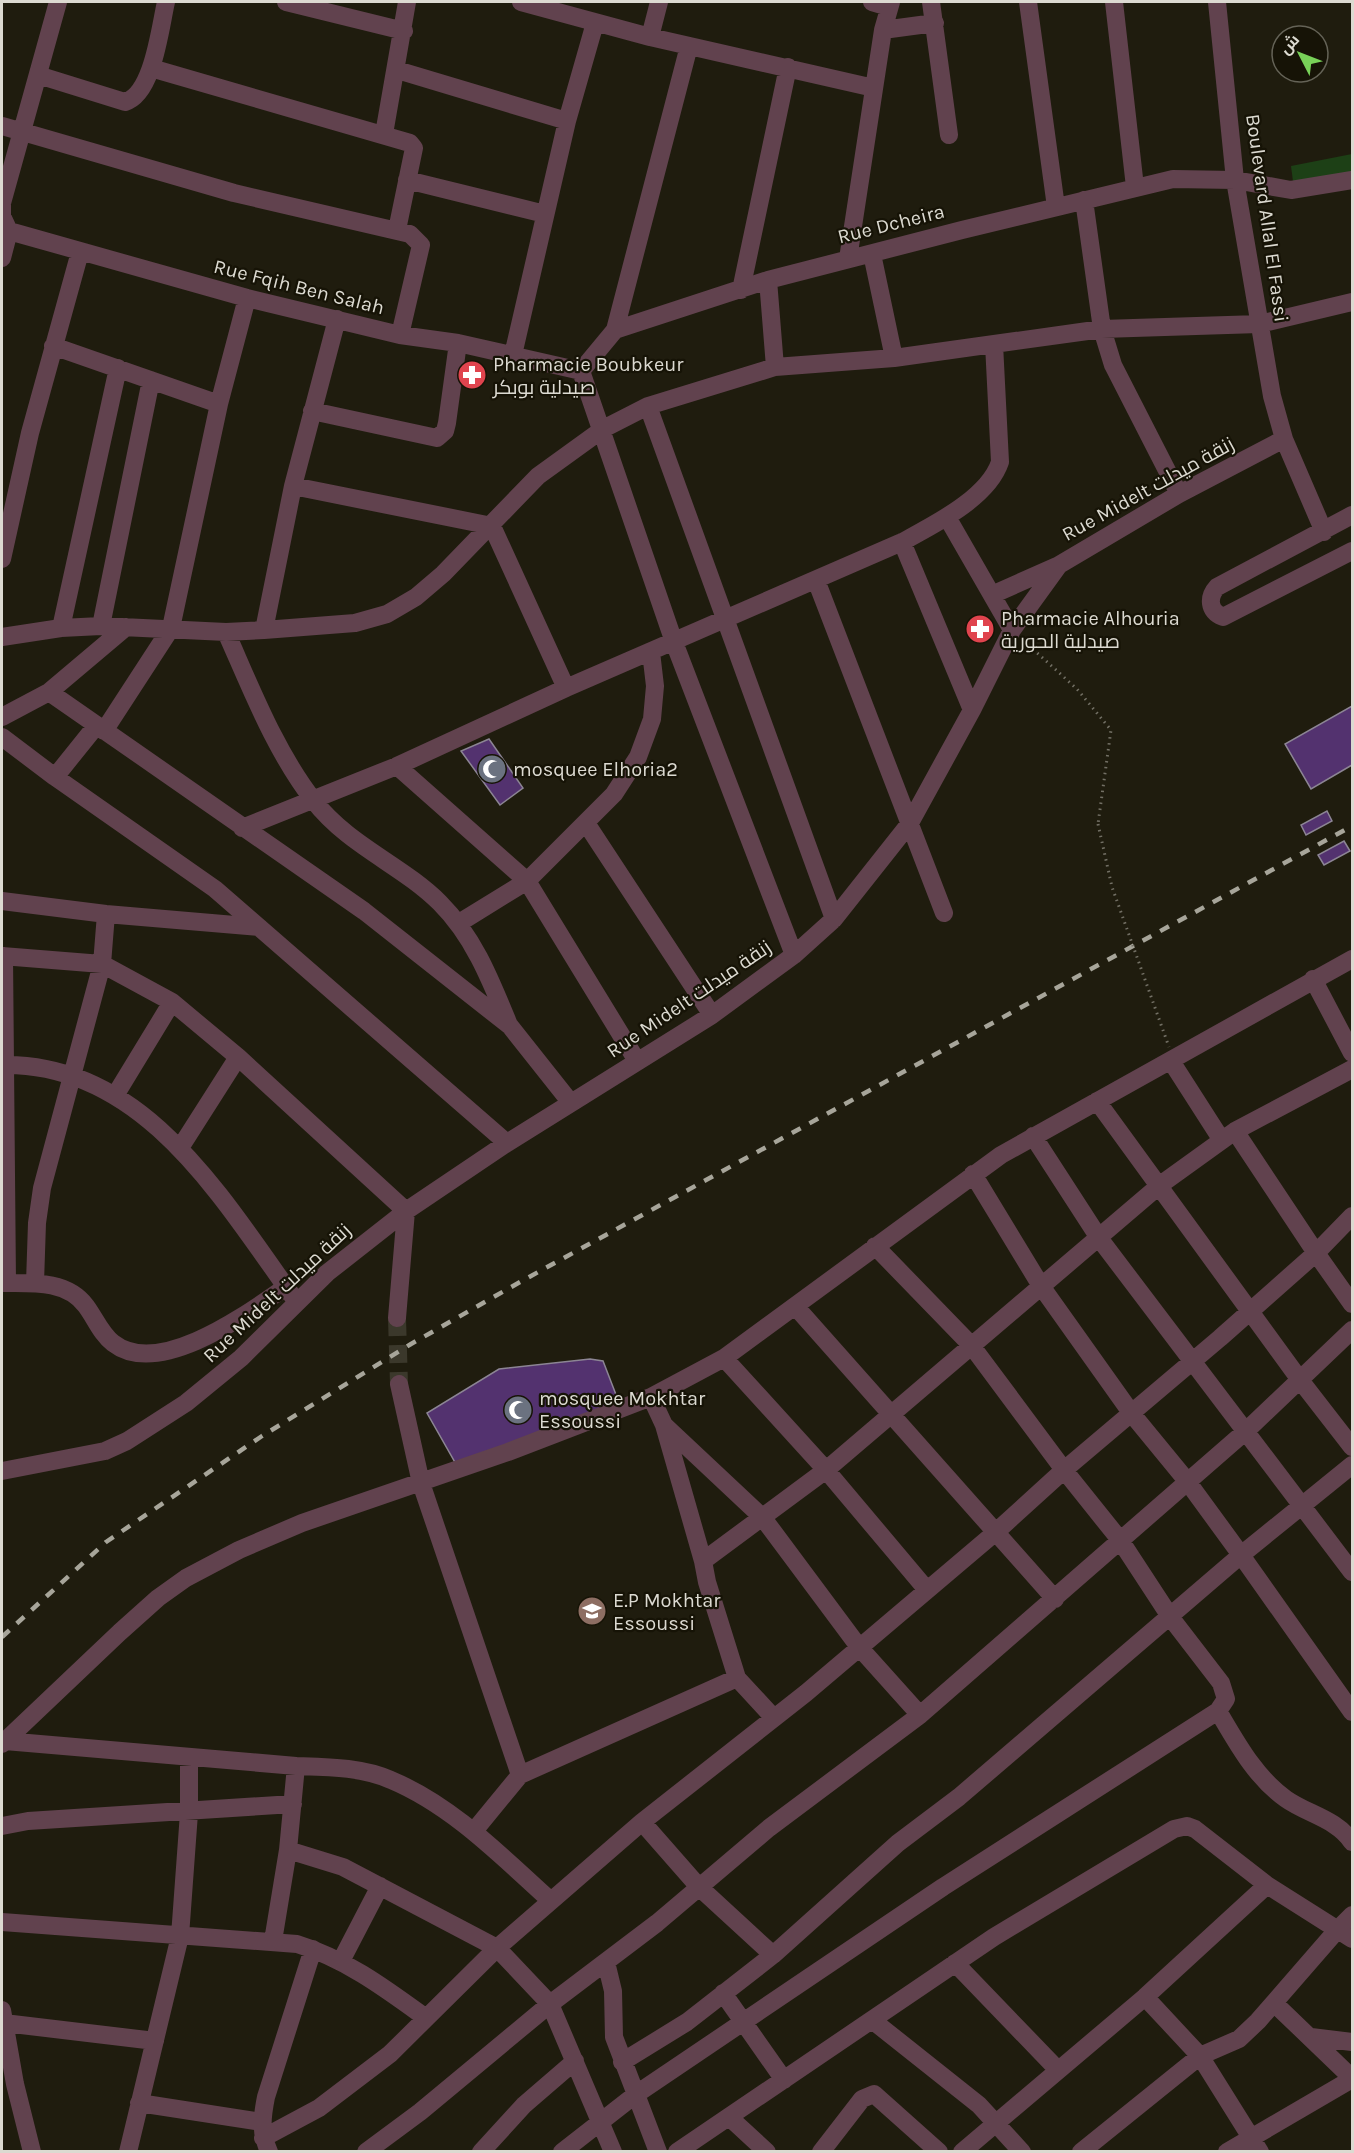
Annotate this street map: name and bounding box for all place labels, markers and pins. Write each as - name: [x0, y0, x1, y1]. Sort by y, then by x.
- place label: Pharmacie Boubkeur صيدلية بوبكر: [492, 353, 684, 399]
- pharmacy icon: Pharmacie Boubkeur صيدلية بوبكر: [456, 359, 488, 391]
- place label: Pharmacie Alhouria صيدلية الحورية: [1001, 607, 1180, 653]
- pharmacy icon: Pharmacie Alhouria صيدلية الحورية: [964, 613, 996, 645]
- mosque icon: mosquee Elhoria2: [476, 753, 508, 785]
- place label: mosquee Elhoria2: [513, 758, 678, 781]
- place label: mosquee Mokhtar Essoussi: [539, 1387, 706, 1433]
- mosque icon: mosquee Mokhtar Essoussi: [502, 1394, 534, 1426]
- place label: E.P Mokhtar Essoussi: [613, 1589, 721, 1635]
- school or university icon: E.P Mokhtar Essoussi: [576, 1595, 608, 1627]

